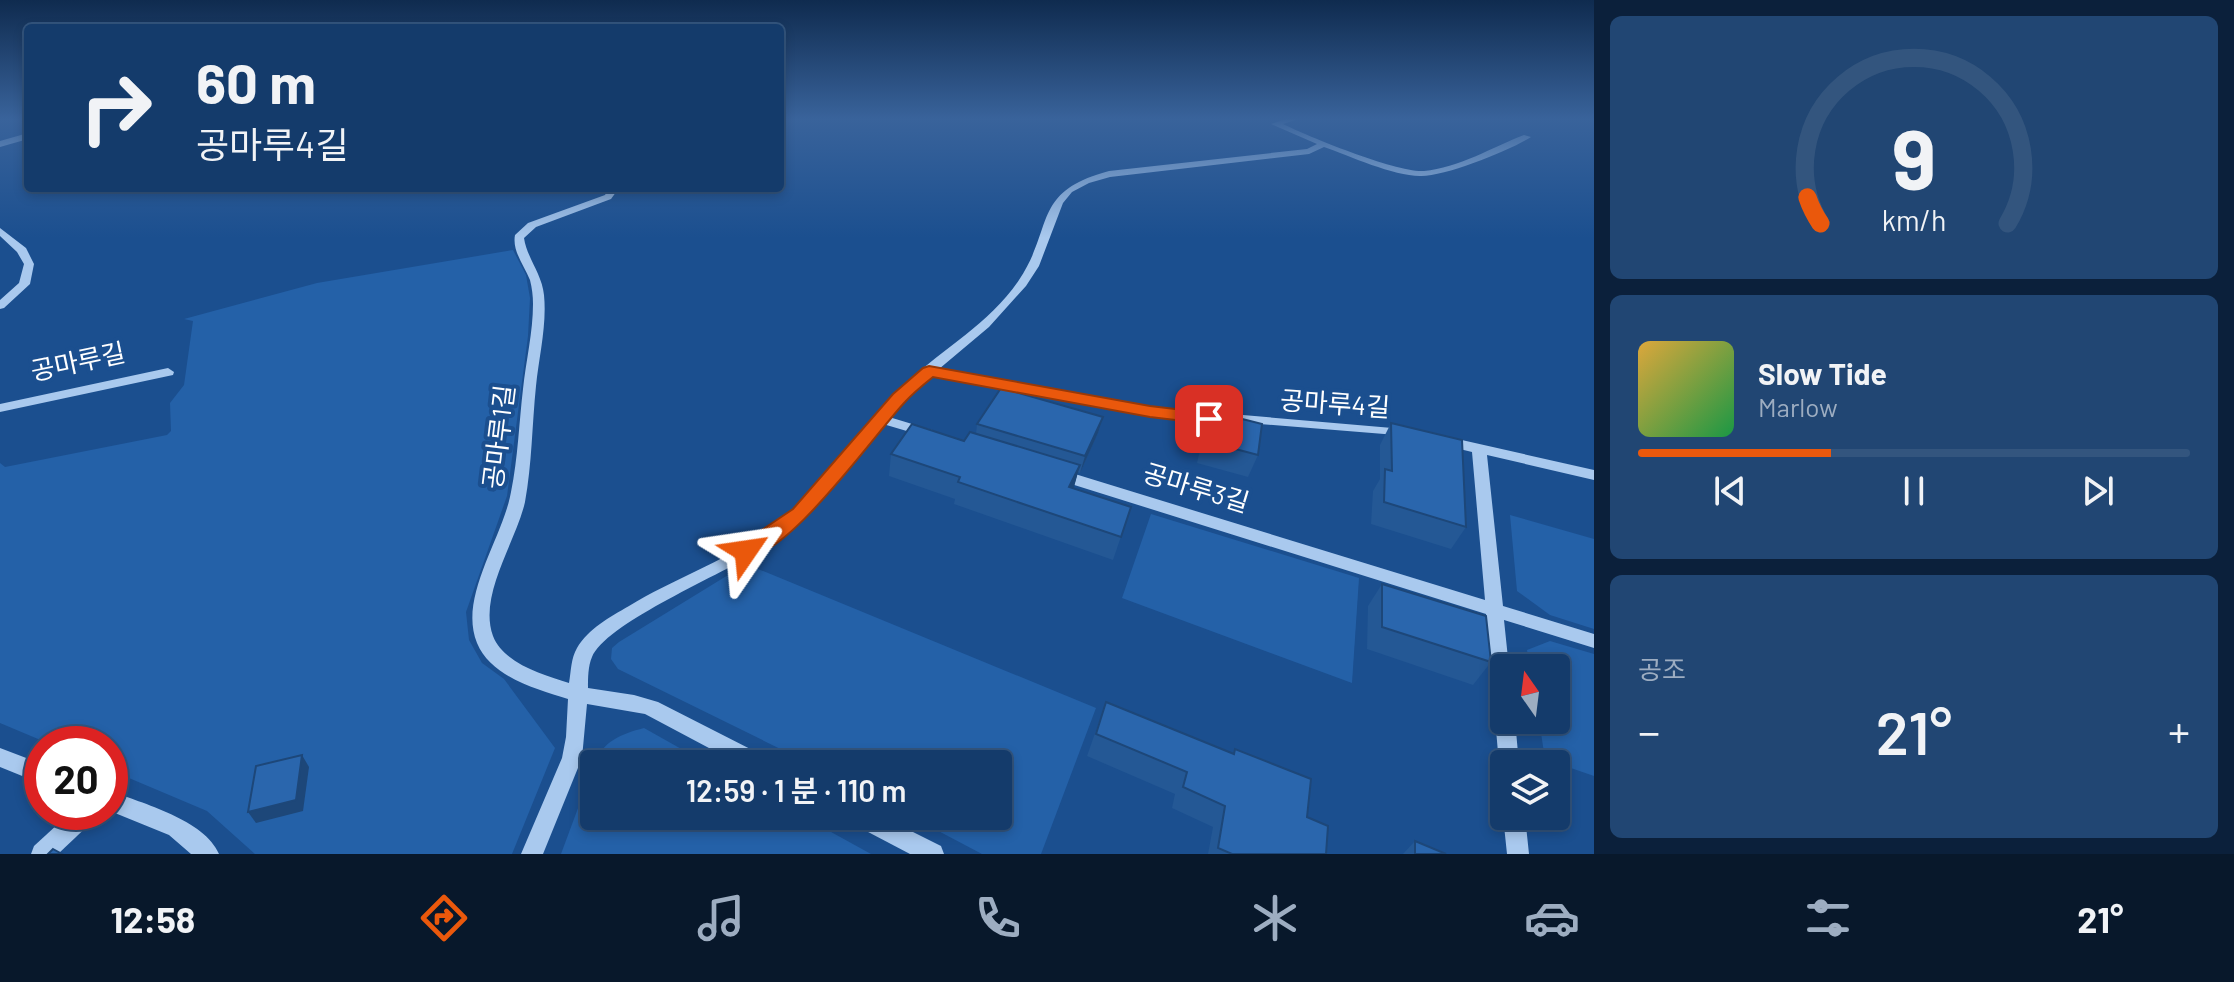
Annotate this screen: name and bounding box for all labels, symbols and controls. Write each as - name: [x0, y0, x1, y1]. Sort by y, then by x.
- text: 60 m: [196, 48, 316, 115]
- icon: right: [64, 56, 168, 160]
- text: 9: [1892, 106, 1936, 206]
- text: 공마루4길: [196, 122, 348, 165]
- text: km/h: [1882, 202, 1946, 237]
- street label: 공마루길: [28, 335, 128, 386]
- text: Slow Tide: [1758, 355, 1887, 391]
- street label: 공마루1길: [476, 383, 519, 491]
- street label: 공마루4길: [1279, 383, 1391, 422]
- pin: [1175, 385, 1243, 453]
- text: Marlow: [1758, 391, 1838, 422]
- icon: arrive: [1187, 397, 1231, 441]
- street label: 공마루3길: [1140, 456, 1253, 517]
- icon: previous: [1708, 469, 1752, 513]
- icon: pause: [1892, 469, 1936, 513]
- icon: next: [2076, 469, 2120, 513]
- position arrow: [704, 509, 788, 593]
- text: 공조: [1638, 653, 1686, 684]
- north arrow: [1490, 654, 1570, 734]
- map controls: [1490, 654, 1570, 830]
- text: 21°: [1876, 695, 1952, 767]
- text: −: [1638, 704, 1660, 757]
- text: +: [2168, 704, 2190, 757]
- speed limit sign: 20: [24, 726, 128, 830]
- button: layers: [1490, 750, 1570, 830]
- text: 12:59 · 1 분 · 110 m: [686, 772, 906, 808]
- icon: directions: [416, 890, 472, 946]
- icon: music: [693, 890, 749, 946]
- icon: phone: [970, 890, 1026, 946]
- icon: climate: [1247, 890, 1303, 946]
- icon: car: [1524, 890, 1580, 946]
- icon: filters: [1800, 890, 1856, 946]
- text: 12:58: [110, 897, 195, 940]
- text: 21°: [2077, 897, 2124, 940]

